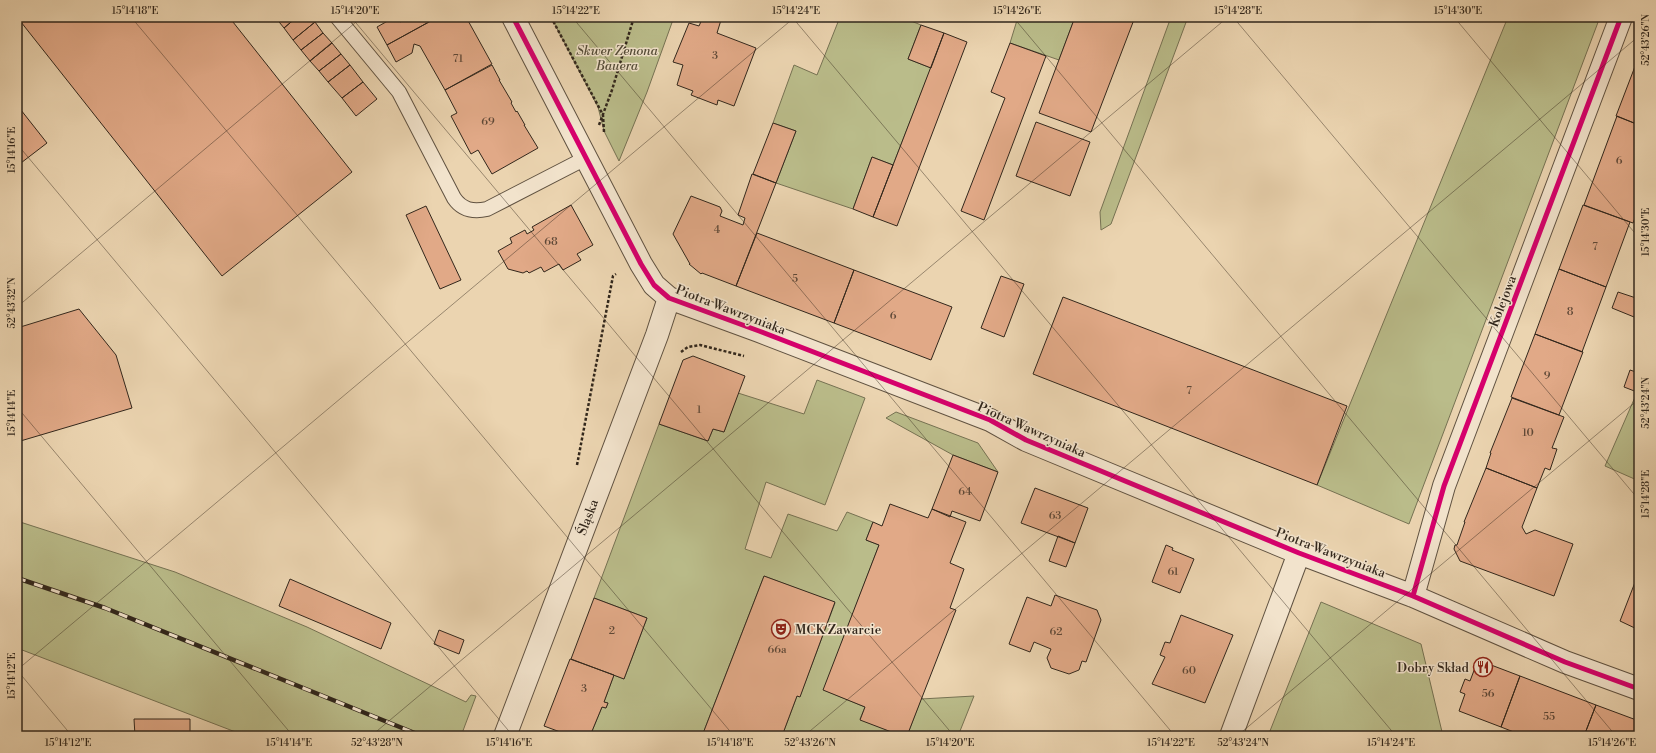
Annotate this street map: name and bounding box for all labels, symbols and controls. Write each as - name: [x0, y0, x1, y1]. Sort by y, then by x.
- text: 15°14'18"E: [112, 5, 158, 17]
- text: 15°14'20"E: [331, 5, 379, 17]
- text: 15°14'22"E: [552, 5, 600, 17]
- text: 15°14'24"E: [772, 5, 820, 17]
- text: 15°14'26"E: [993, 5, 1041, 17]
- text: 15°14'28"E: [1214, 5, 1262, 17]
- text: 15°14'30"E: [1434, 5, 1482, 17]
- text: 52°43'26"N: [1640, 14, 1652, 66]
- park label: Skwer Zenona Bauera: [576, 43, 659, 74]
- house number: 3: [712, 49, 718, 63]
- house number: 71: [453, 52, 464, 66]
- house number: 69: [481, 115, 495, 129]
- text: 15°14'16"E: [6, 127, 18, 173]
- house number: 6: [1616, 154, 1623, 168]
- text: 15°14'30"E: [1640, 208, 1652, 256]
- house number: 4: [714, 223, 721, 237]
- house number: 68: [544, 235, 558, 249]
- house number: 7: [1592, 240, 1598, 254]
- house number: 5: [792, 272, 798, 286]
- street label: Kolejowa: [1486, 273, 1520, 329]
- text: 52°43'32"N: [6, 277, 18, 329]
- street label: Piotra Wawrzyniaka: [673, 282, 788, 338]
- house number: 8: [1567, 305, 1574, 319]
- house number: 6: [890, 309, 897, 323]
- house number: 9: [1544, 369, 1551, 383]
- text: 52°43'24"N: [1640, 377, 1652, 429]
- house number: 7: [1186, 384, 1192, 398]
- text: 15°14'14"E: [6, 390, 18, 436]
- street label: Piotra Wawrzyniaka: [975, 399, 1089, 461]
- house number: 1: [697, 403, 702, 417]
- house number: 10: [1522, 426, 1534, 440]
- text: 15°14'28"E: [1640, 470, 1652, 518]
- house number: 64: [958, 485, 972, 499]
- street label: Śląska: [573, 496, 602, 538]
- house number: 63: [1049, 509, 1061, 523]
- street label: Piotra Wawrzyniaka: [1273, 525, 1388, 581]
- house number: 61: [1167, 565, 1179, 579]
- theatre icon: MCK Zawarcie: [770, 618, 792, 640]
- place label: MCK Zawarcie: [795, 622, 882, 638]
- house number: 2: [609, 624, 615, 638]
- house number: 62: [1050, 625, 1062, 639]
- house number: 66a: [768, 643, 787, 657]
- text: 15°14'12"E: [6, 653, 18, 699]
- restaurant icon: Dobry Skład: [1472, 656, 1494, 678]
- place label: Dobry Skład: [1397, 660, 1470, 676]
- house number: 60: [1182, 664, 1196, 678]
- house number: 3: [581, 682, 587, 696]
- house number: 56: [1482, 687, 1495, 701]
- house number: 55: [1543, 710, 1555, 724]
- text: 15°14'12"E: [45, 737, 91, 749]
- text: 15°14'14"E: [266, 737, 312, 749]
- text: 52°43'28"N: [351, 737, 403, 749]
- text: 15°14'16"E: [486, 737, 532, 749]
- text: 15°14'18"E: [707, 737, 753, 749]
- text: 52°43'26"N: [784, 737, 836, 749]
- text: 15°14'20"E: [926, 737, 974, 749]
- text: 15°14'22"E: [1147, 737, 1195, 749]
- text: 52°43'24"N: [1217, 737, 1269, 749]
- text: 15°14'24"E: [1367, 737, 1415, 749]
- text: 15°14'26"E: [1588, 737, 1636, 749]

